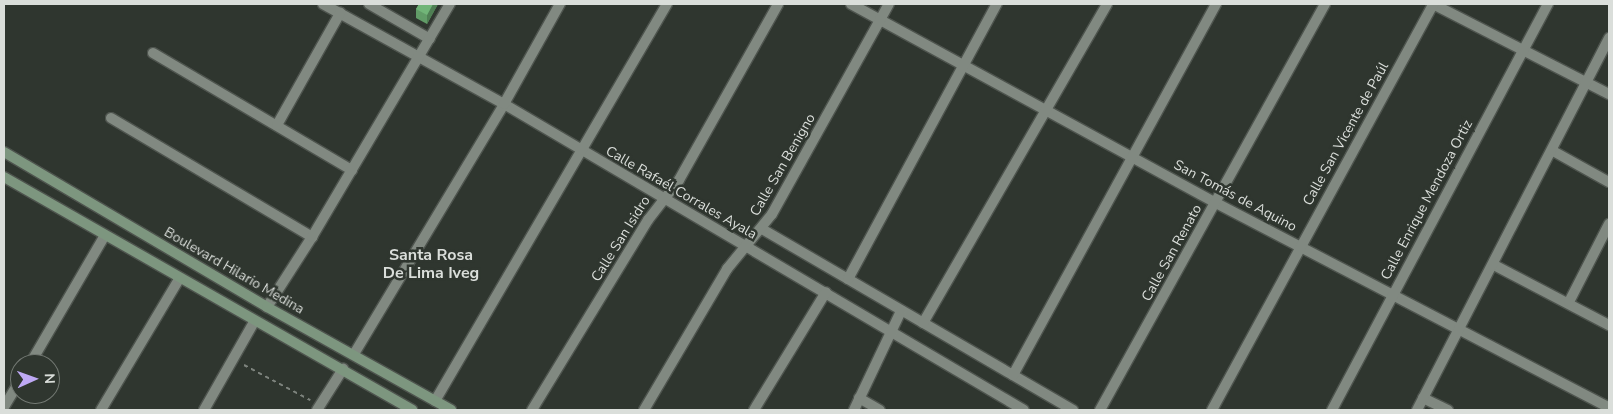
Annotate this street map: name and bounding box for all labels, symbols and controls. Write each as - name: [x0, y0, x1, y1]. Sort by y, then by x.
- street label: Calle San Vicente de Paúl: [1300, 59, 1392, 209]
- street label: Calle San Benigno: [747, 111, 819, 219]
- street label: Calle Enrique Mendoza Ortiz: [1378, 117, 1476, 283]
- street label: Calle Rafaél Corrales Ayala: [602, 143, 760, 243]
- street label: San Tomás de Aquino: [1171, 156, 1299, 236]
- street label: Calle San Isidro: [588, 193, 654, 285]
- street label: Calle San Renato: [1138, 202, 1206, 304]
- street label: Boulevard Hilario Medina: [161, 224, 307, 318]
- district label: Santa Rosa De Lima Iveg: [383, 245, 479, 283]
- north arrow: [10, 354, 60, 404]
- text: N: [40, 373, 59, 384]

